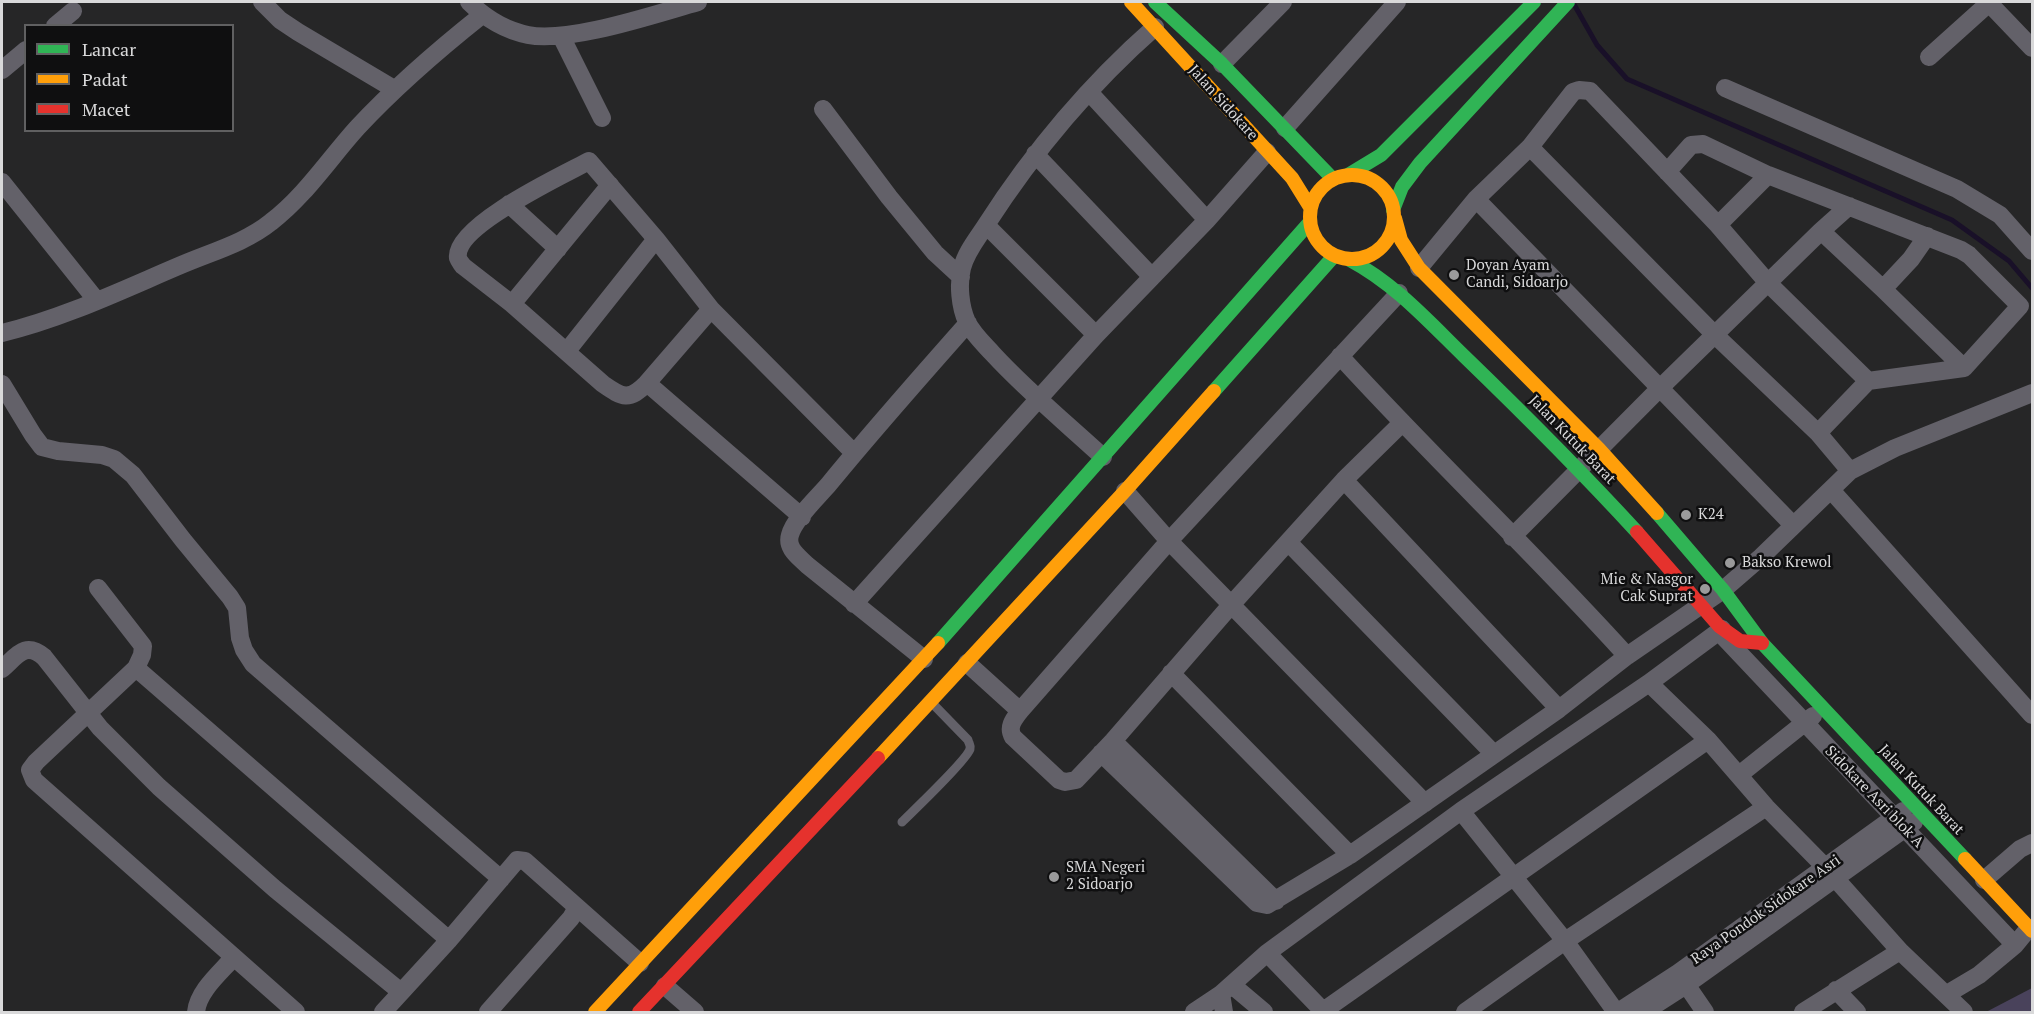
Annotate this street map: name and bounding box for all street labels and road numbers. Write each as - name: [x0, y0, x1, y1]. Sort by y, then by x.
- street label: Jalan Sidokare: [1184, 62, 1262, 144]
- street label: Jalan Kutuk Barat: [1525, 392, 1619, 488]
- street label: Jalan Kutuk Barat: [1875, 741, 1967, 839]
- street label: Sidokare Asri blok A: [1821, 742, 1927, 852]
- street label: Raya Pondok Sidokare Asri: [1688, 852, 1844, 968]

